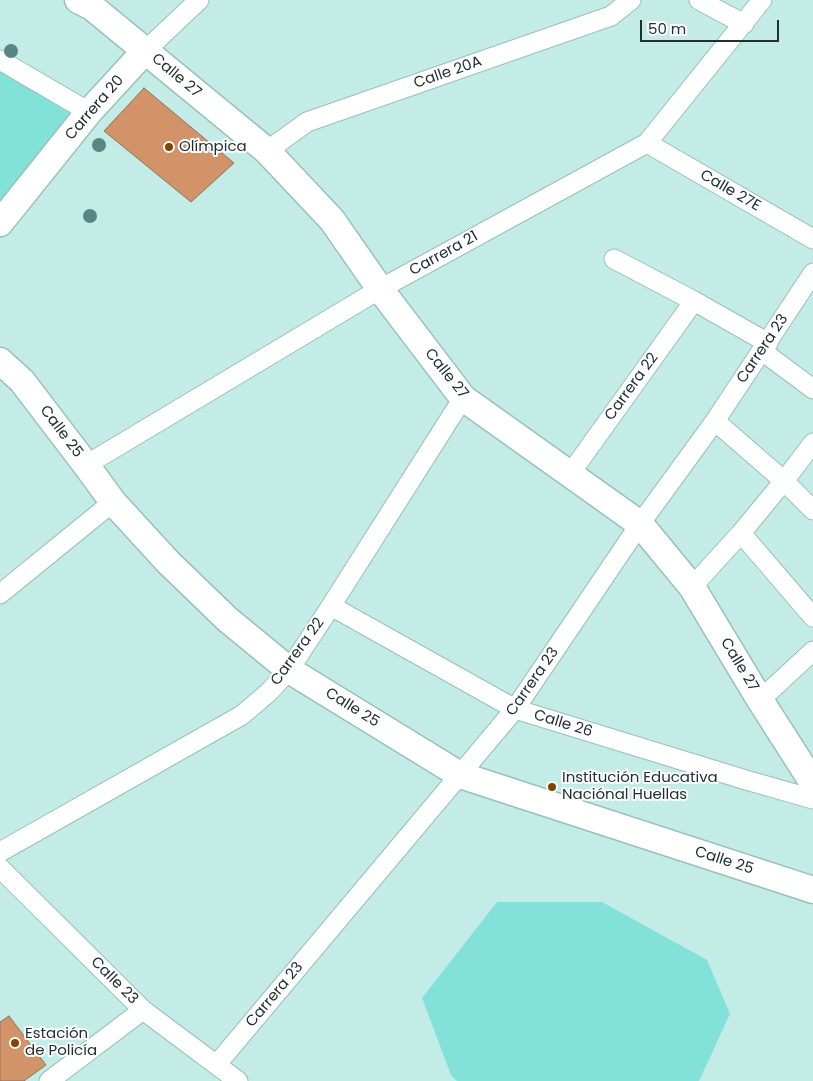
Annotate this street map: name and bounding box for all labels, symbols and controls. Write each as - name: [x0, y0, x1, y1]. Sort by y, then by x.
- scale bar: [643, 10, 782, 42]
- text: 50 m: [648, 18, 686, 39]
- street label: Calle 27: [148, 50, 204, 102]
- street label: Calle 20A: [412, 53, 484, 93]
- street label: Carrera 20: [62, 72, 128, 144]
- place label: Olímpica: [179, 138, 247, 156]
- marker: Olímpica: [163, 141, 175, 153]
- street label: Calle 27E: [697, 166, 763, 216]
- street label: Carrera 21: [407, 228, 481, 280]
- street label: Carrera 23: [733, 311, 793, 387]
- street label: Calle 27: [420, 345, 472, 403]
- street label: Carrera 22: [601, 350, 663, 424]
- street label: Calle 25: [36, 402, 86, 462]
- street label: Carrera 22: [267, 615, 329, 689]
- street label: Calle 27: [716, 635, 762, 695]
- street label: Carrera 23: [503, 644, 563, 720]
- street label: Calle 25: [322, 684, 382, 732]
- street label: Calle 26: [531, 707, 595, 741]
- place label: Institución Educativa Naciónal Huellas: [562, 769, 718, 804]
- marker: Institución Educativa Naciónal Huellas: [546, 781, 558, 793]
- street label: Calle 25: [692, 843, 756, 879]
- street label: Calle 23: [86, 953, 142, 1009]
- street label: Carrera 23: [243, 959, 307, 1031]
- place label: Estación de Policía: [25, 1025, 97, 1060]
- marker: Estación de Policía: [9, 1037, 21, 1049]

